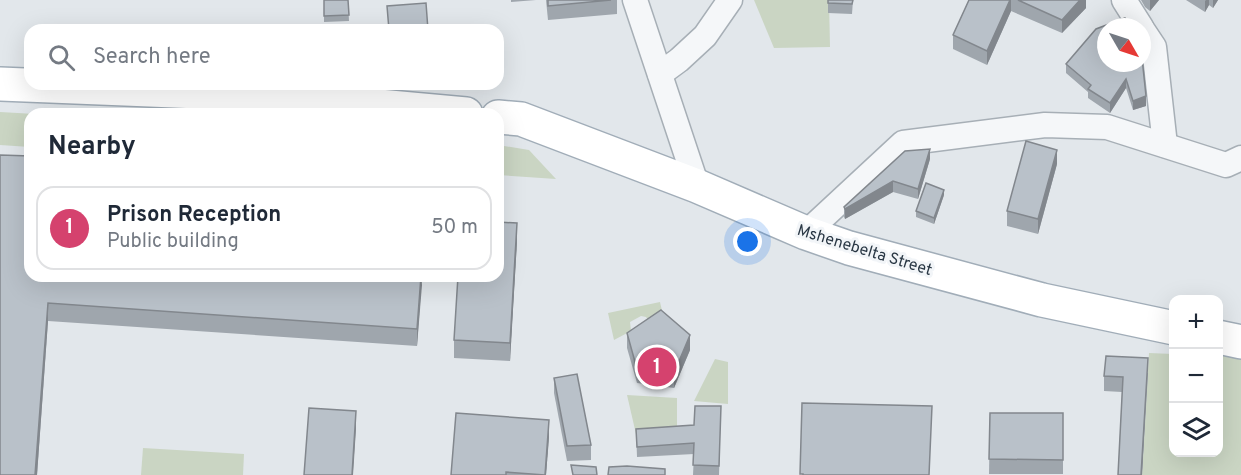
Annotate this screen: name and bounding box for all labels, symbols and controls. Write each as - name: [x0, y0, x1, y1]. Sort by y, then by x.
- north arrow: [1097, 18, 1151, 72]
- search box: [24, 24, 504, 90]
- icon: search: [45, 41, 78, 74]
- text: Search here: [93, 44, 211, 71]
- text: Nearby: [48, 131, 136, 164]
- text: Prison Reception: [107, 202, 281, 229]
- text: 1: [66, 215, 74, 241]
- text: 50 m: [431, 215, 478, 241]
- street label: Mshenebelta Street: [795, 221, 934, 281]
- your location: [733, 227, 762, 256]
- text: Public building: [107, 229, 239, 255]
- map controls: [1169, 295, 1223, 457]
- button: +: [1169, 295, 1223, 349]
- pin: 1: [638, 344, 676, 389]
- button: −: [1169, 349, 1223, 403]
- button: layers: [1169, 403, 1223, 457]

